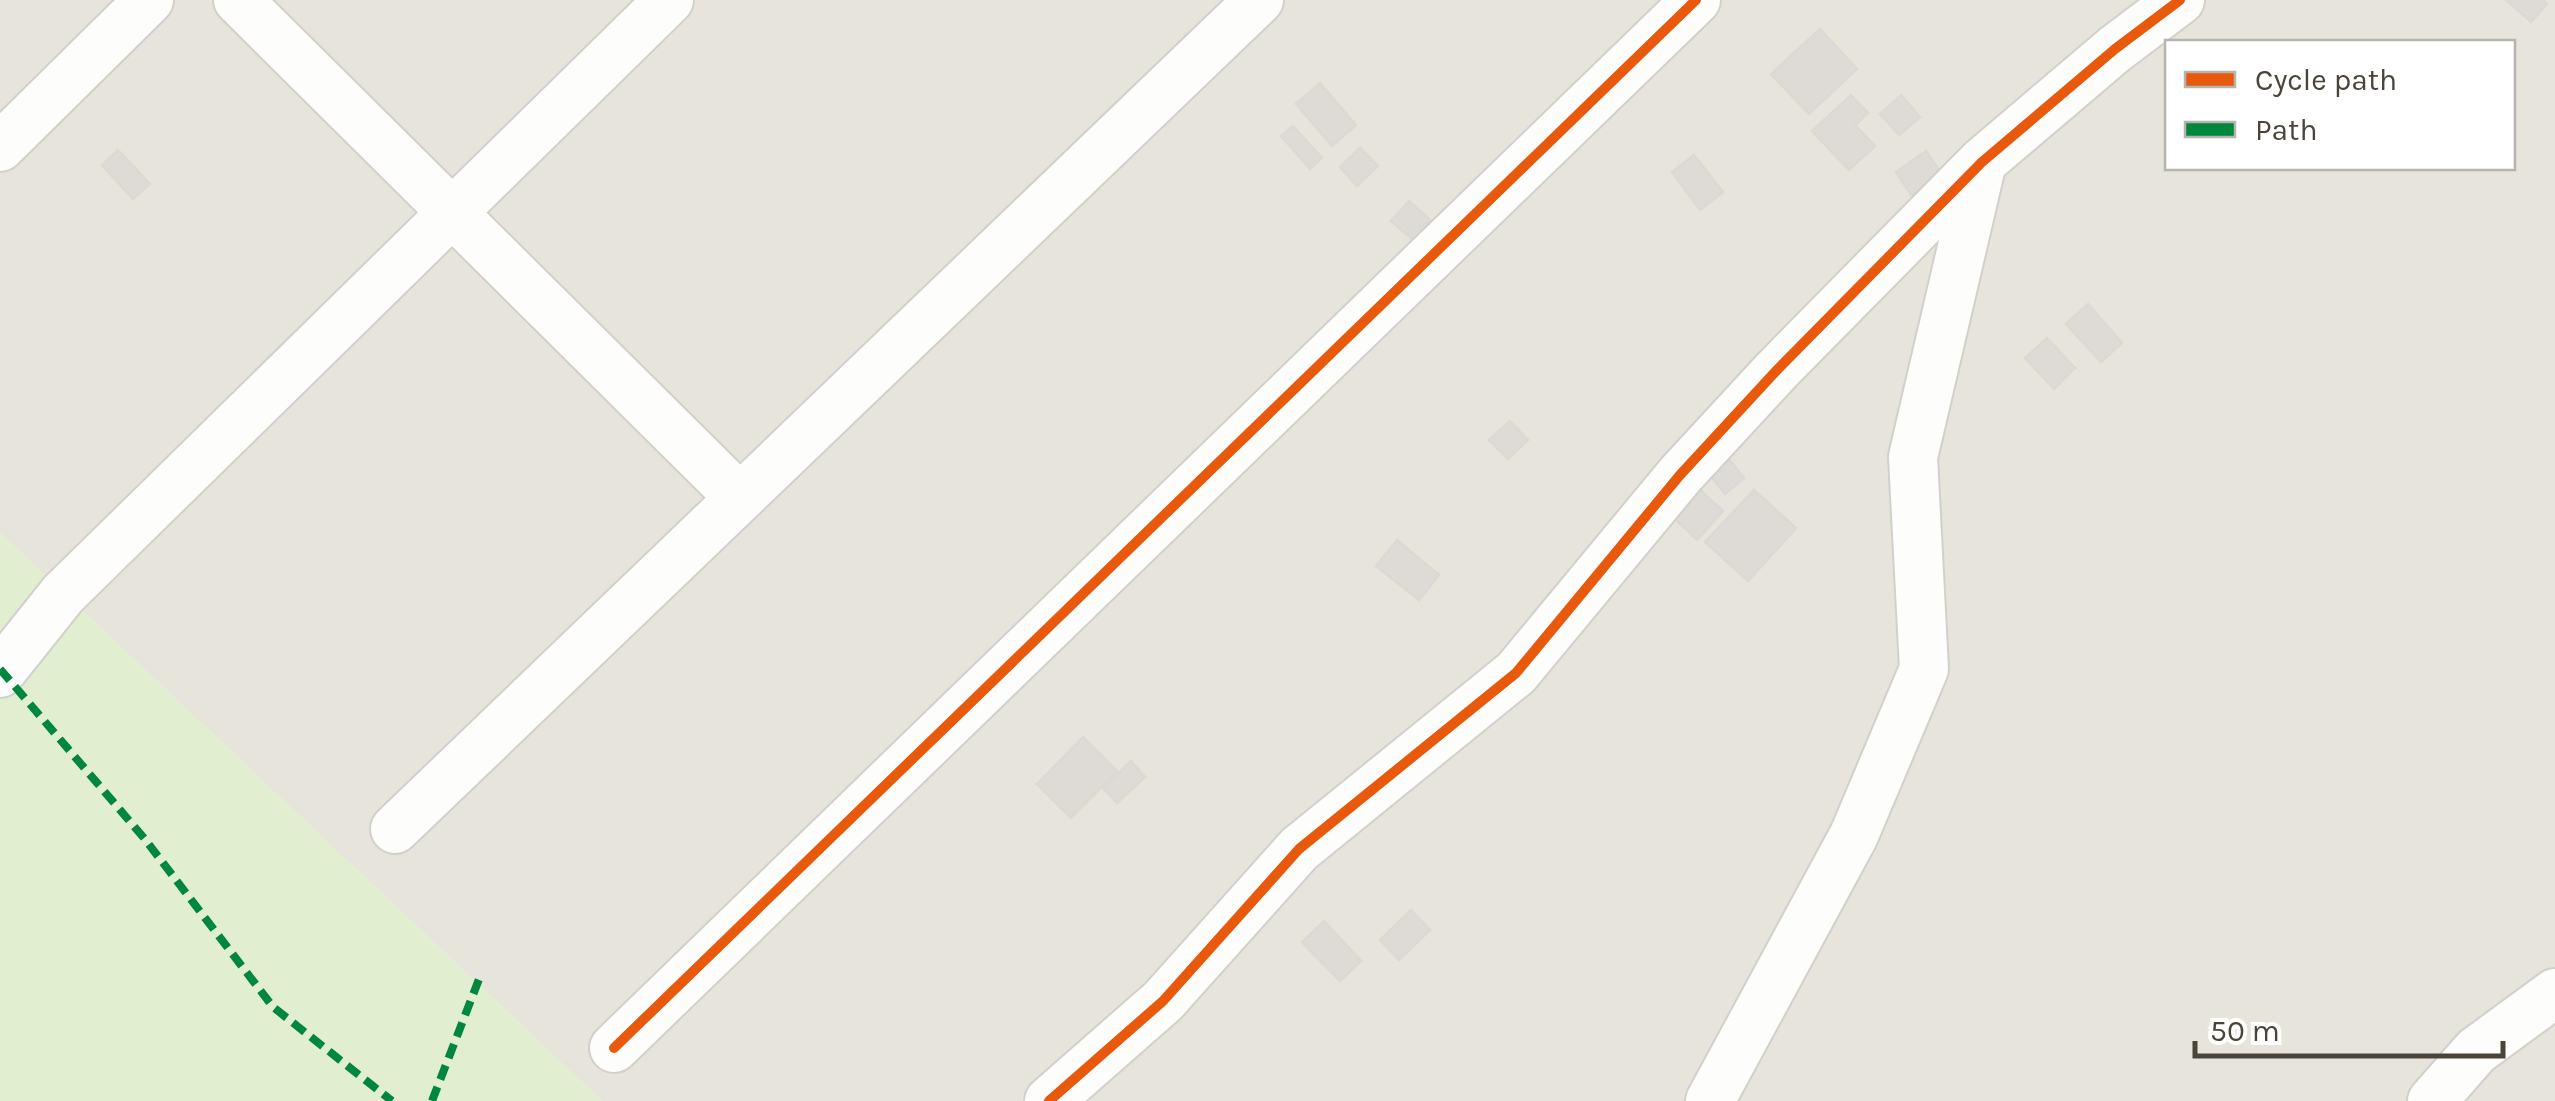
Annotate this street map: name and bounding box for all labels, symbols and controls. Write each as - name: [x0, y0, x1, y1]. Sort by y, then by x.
- legend: [2165, 40, 2515, 170]
- text: Cycle path: [2255, 62, 2397, 98]
- text: Path: [2255, 112, 2318, 148]
- scale bar: [2195, 996, 2502, 1058]
- text: 50 m: [2210, 1013, 2280, 1049]

